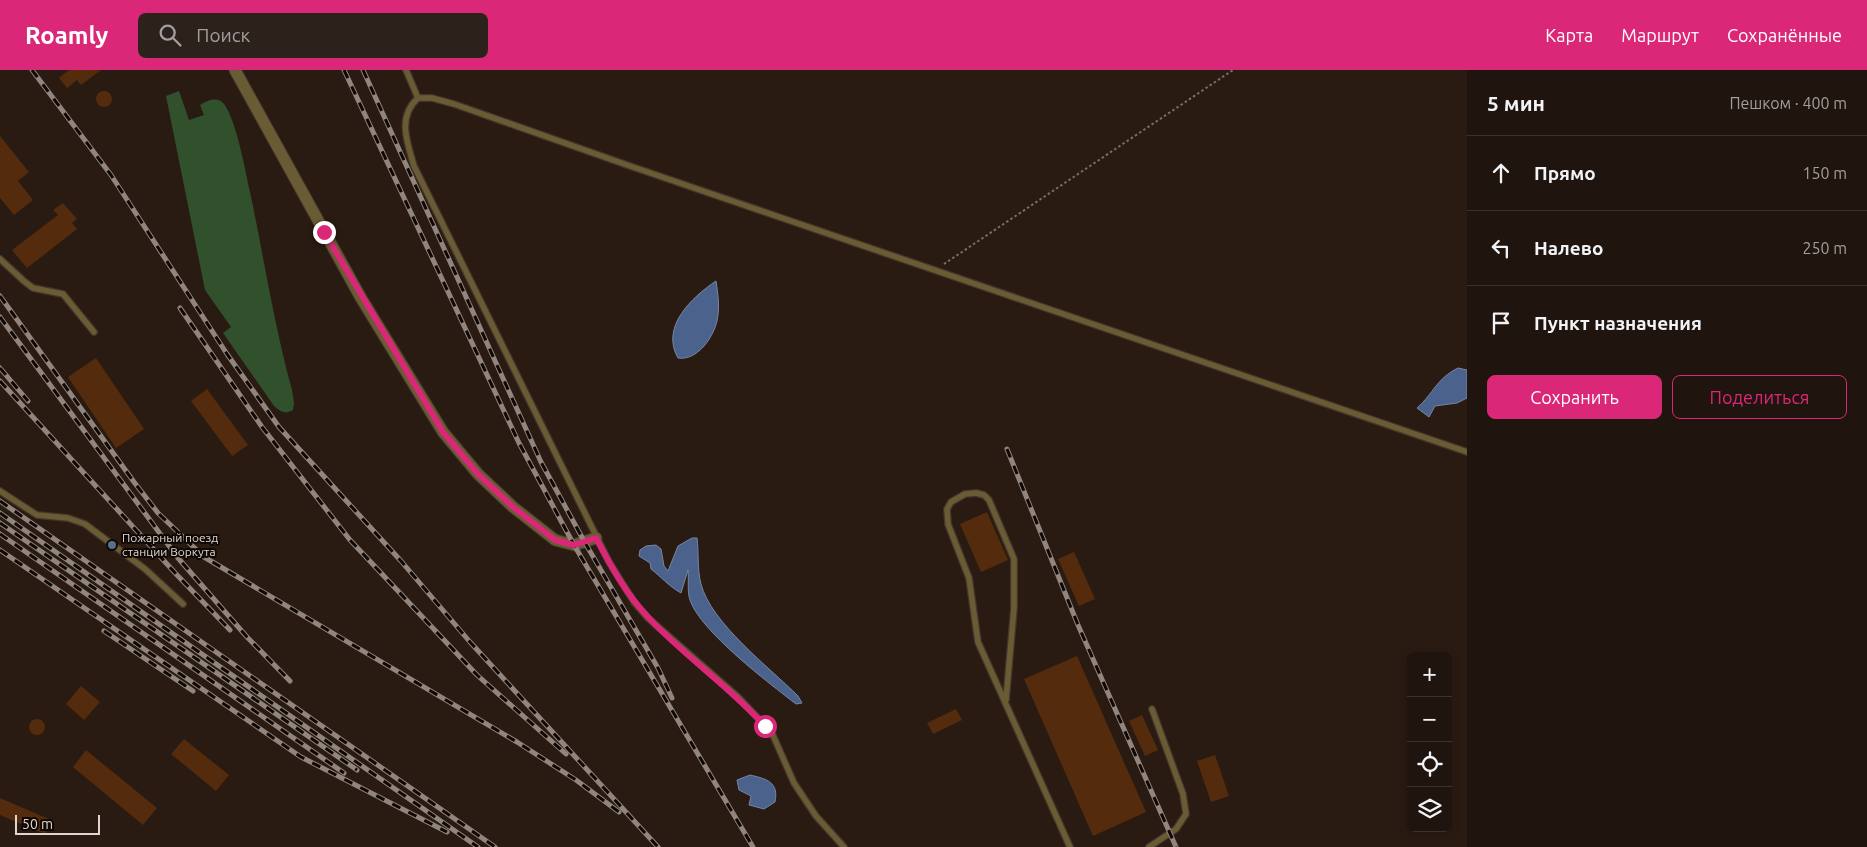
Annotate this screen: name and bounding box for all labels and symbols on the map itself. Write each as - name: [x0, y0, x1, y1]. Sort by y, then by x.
- route end: [313, 221, 336, 244]
- place label: Пожарный поезд станции Воркута: [122, 531, 218, 558]
- marker: Пожарный поезд станции Воркута: [106, 539, 118, 551]
- route start: [754, 715, 777, 738]
- scale bar: [15, 812, 100, 835]

